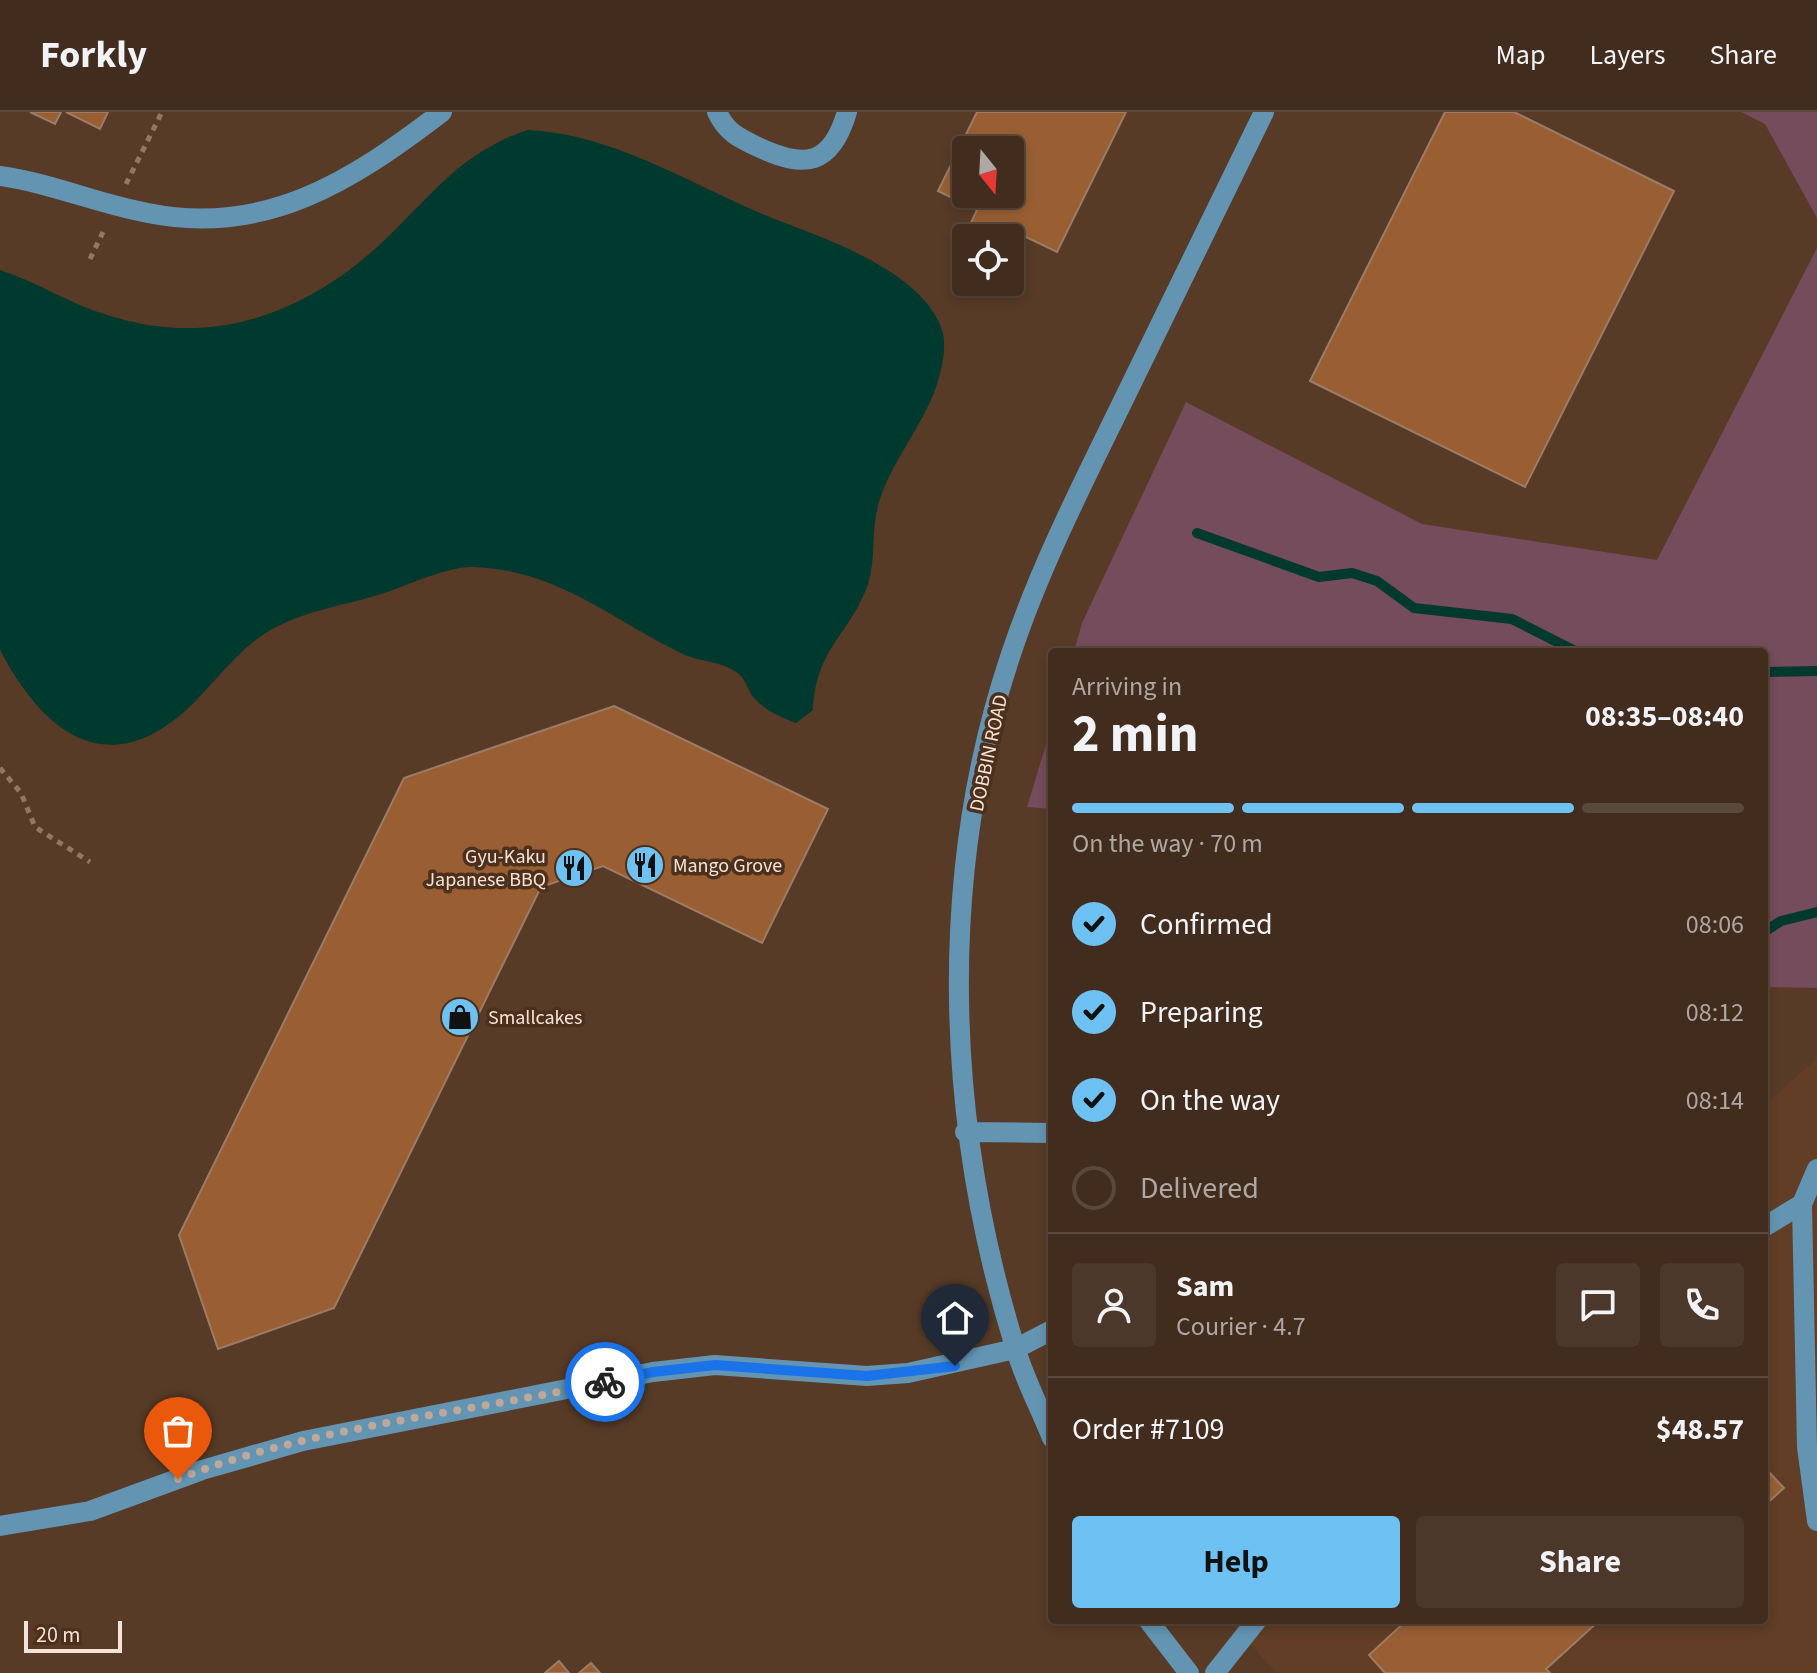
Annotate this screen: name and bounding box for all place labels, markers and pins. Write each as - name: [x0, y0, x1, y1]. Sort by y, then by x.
- place label: Gyu-Kaku Japanese BBQ: [425, 843, 546, 894]
- restaurant icon: Mango Grove: [624, 844, 666, 886]
- restaurant icon: Gyu-Kaku Japanese BBQ: [553, 847, 595, 889]
- place label: Mango Grove: [673, 852, 782, 880]
- shop icon: Smallcakes: [439, 996, 481, 1038]
- place label: Smallcakes: [488, 1004, 582, 1032]
- pin: [921, 1284, 989, 1366]
- pin: [144, 1397, 212, 1479]

